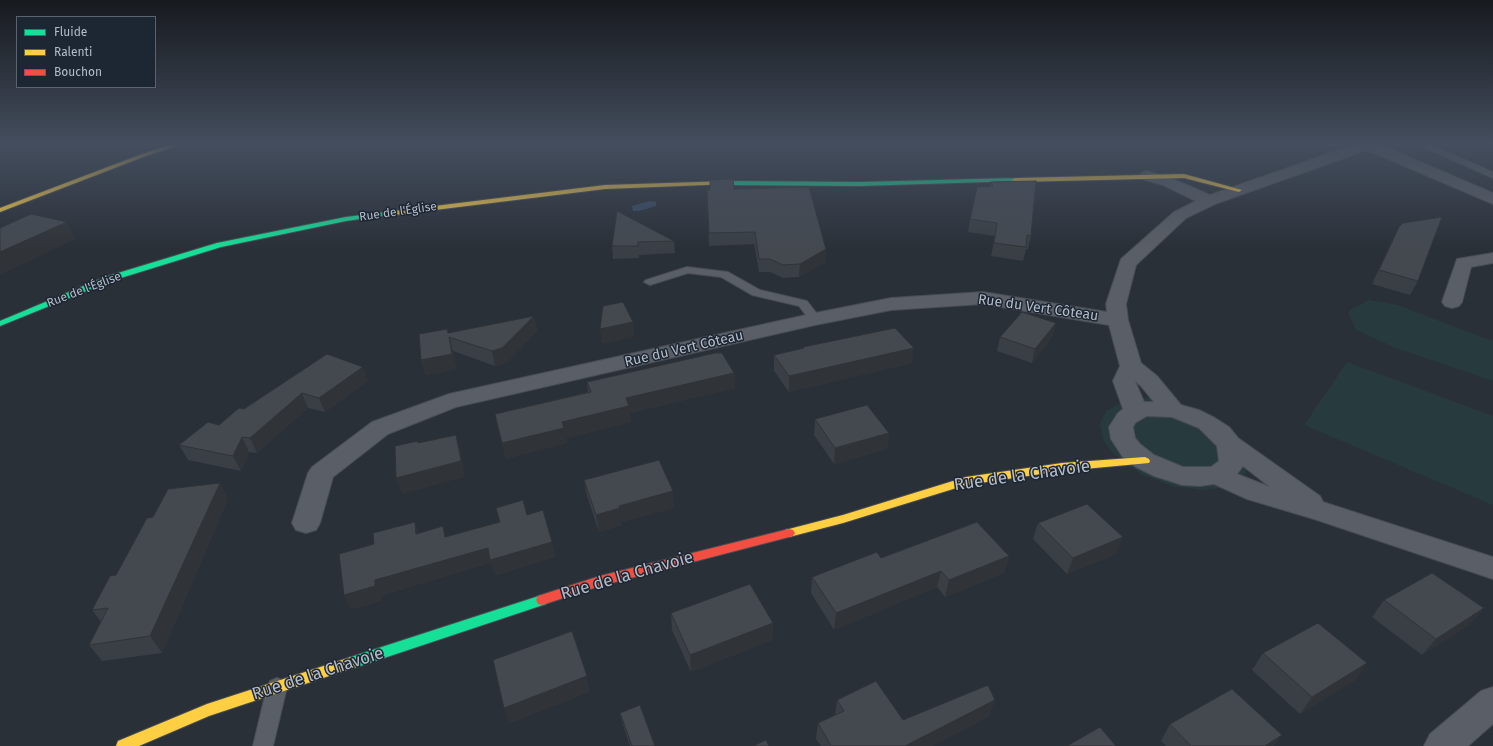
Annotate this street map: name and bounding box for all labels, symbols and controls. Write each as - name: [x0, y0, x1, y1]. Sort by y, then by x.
- legend: [16, 16, 156, 88]
- text: Fluide: [54, 25, 87, 39]
- text: Ralenti: [54, 45, 92, 59]
- text: Bouchon: [54, 65, 102, 79]
- street label: Rue de l'Église: [358, 199, 438, 225]
- street label: Rue de l'Église: [45, 269, 123, 311]
- street label: Rue du Vert Côteau: [977, 291, 1099, 325]
- street label: Rue du Vert Côteau: [623, 327, 745, 371]
- street label: Rue de la Chavoie: [953, 456, 1091, 496]
- street label: Rue de la Chavoie: [558, 547, 696, 605]
- street label: Rue de la Chavoie: [250, 643, 386, 705]

